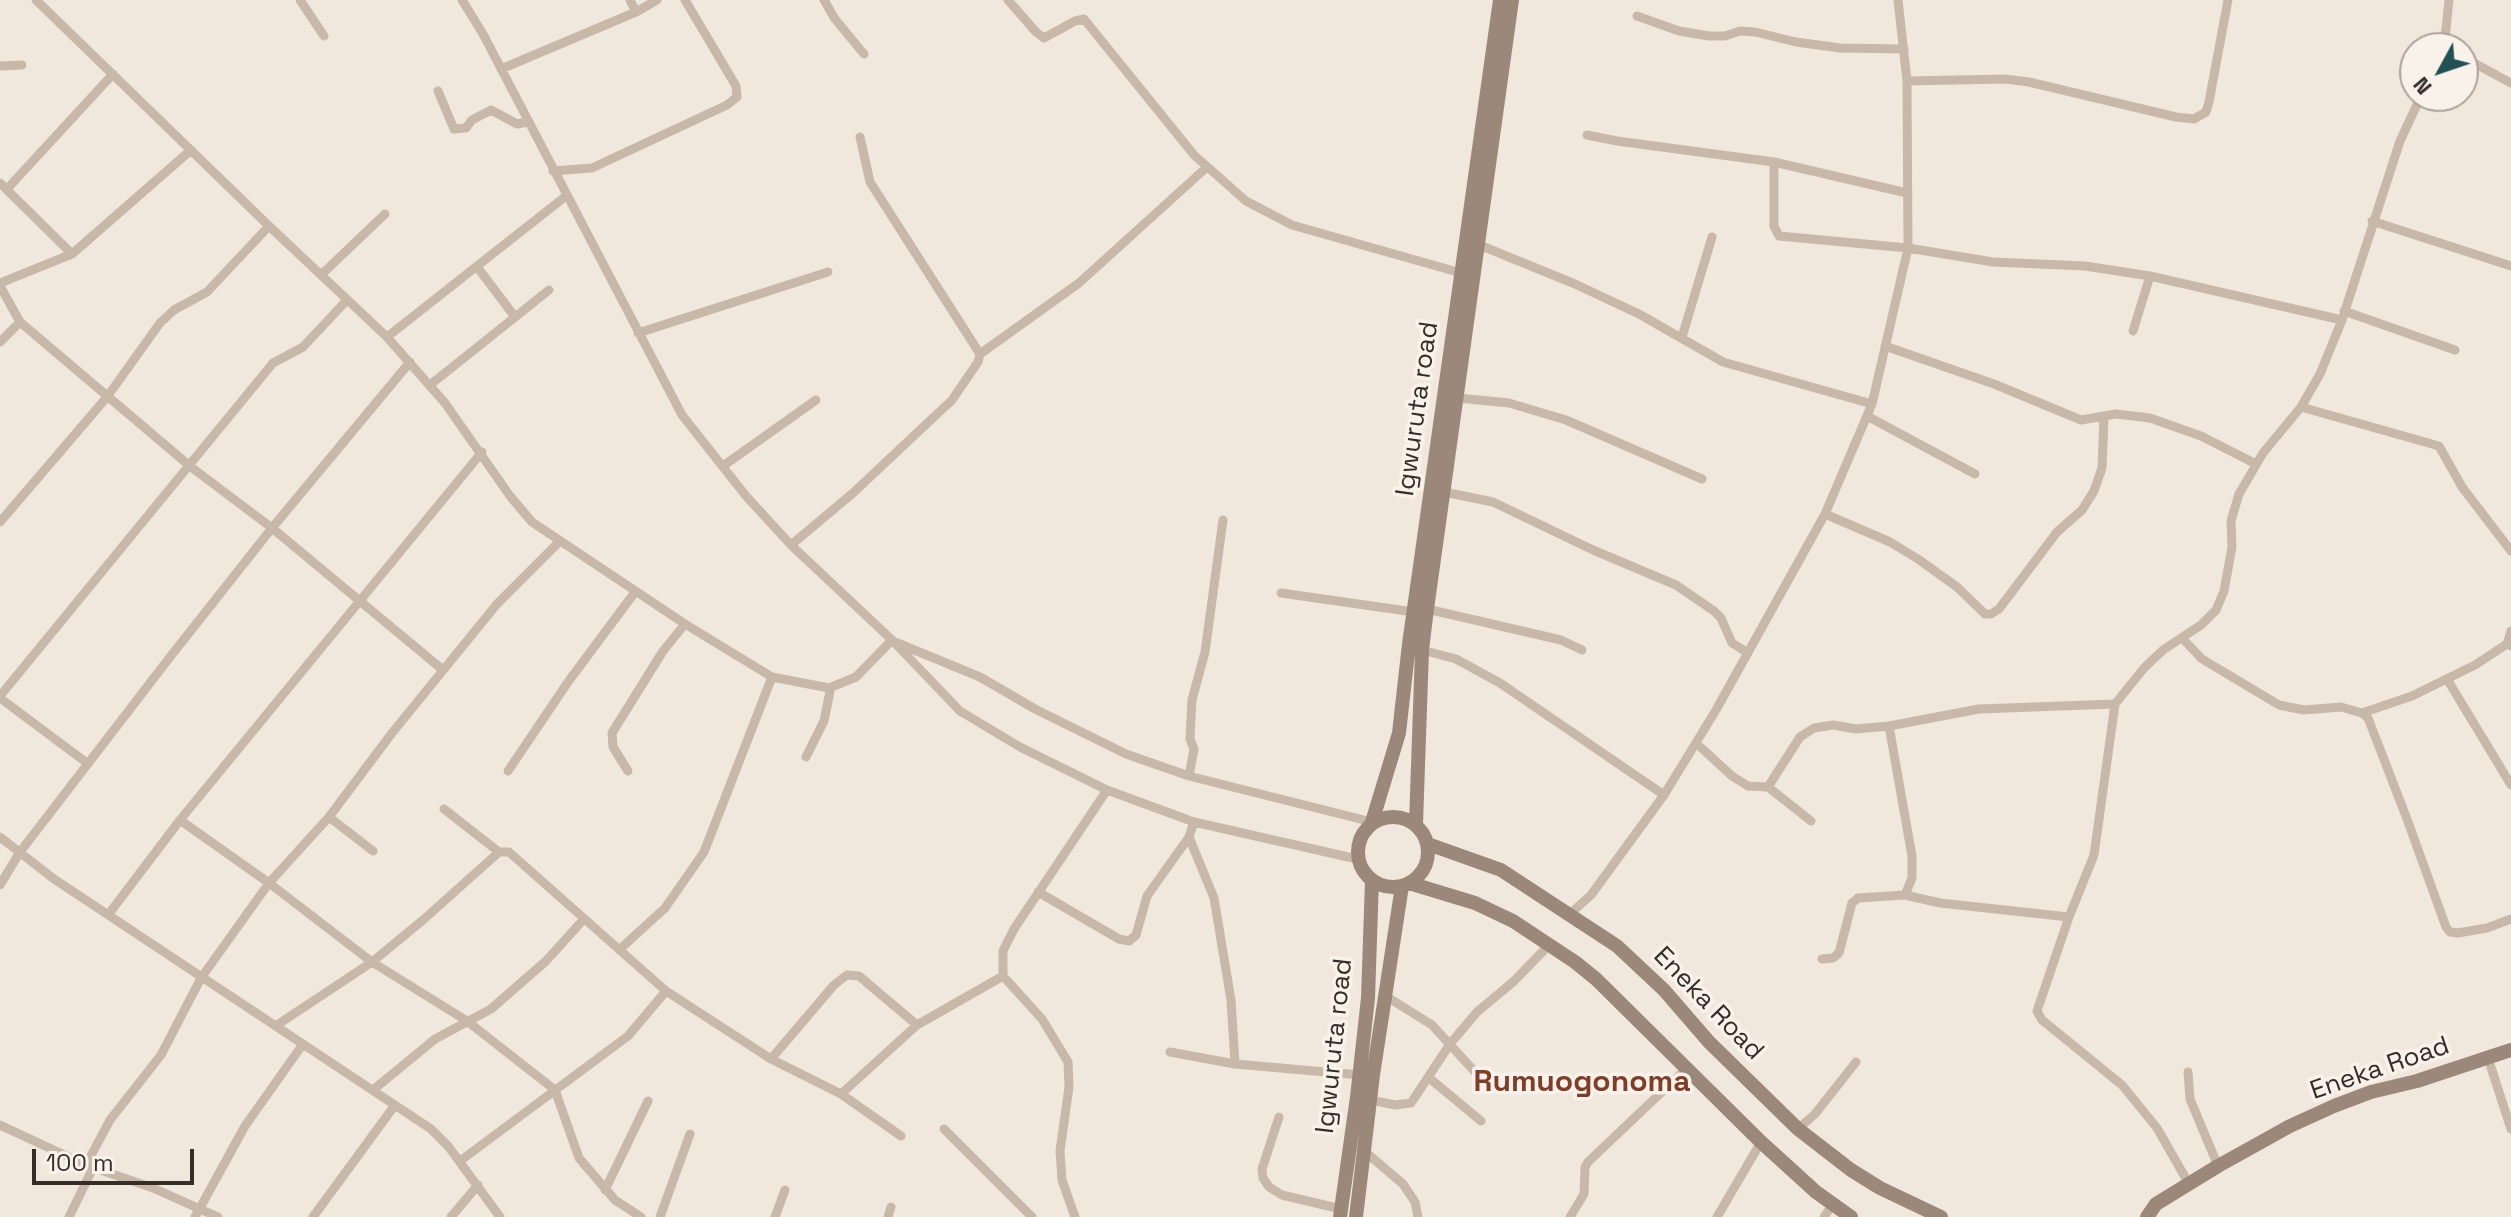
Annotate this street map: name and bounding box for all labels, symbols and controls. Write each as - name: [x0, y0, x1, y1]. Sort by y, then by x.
- north arrow: [2399, 32, 2479, 112]
- text: N: [2407, 71, 2438, 101]
- street label: Igwuruta road: [1390, 320, 1446, 498]
- street label: Eneka Road: [1646, 941, 1770, 1067]
- street label: Igwuruta road: [1310, 957, 1360, 1135]
- street label: Eneka Road: [2306, 1031, 2454, 1107]
- district label: Rumuogonoma: [1474, 1065, 1690, 1101]
- scale bar: [36, 1133, 198, 1183]
- text: 100 m: [46, 1147, 114, 1178]

